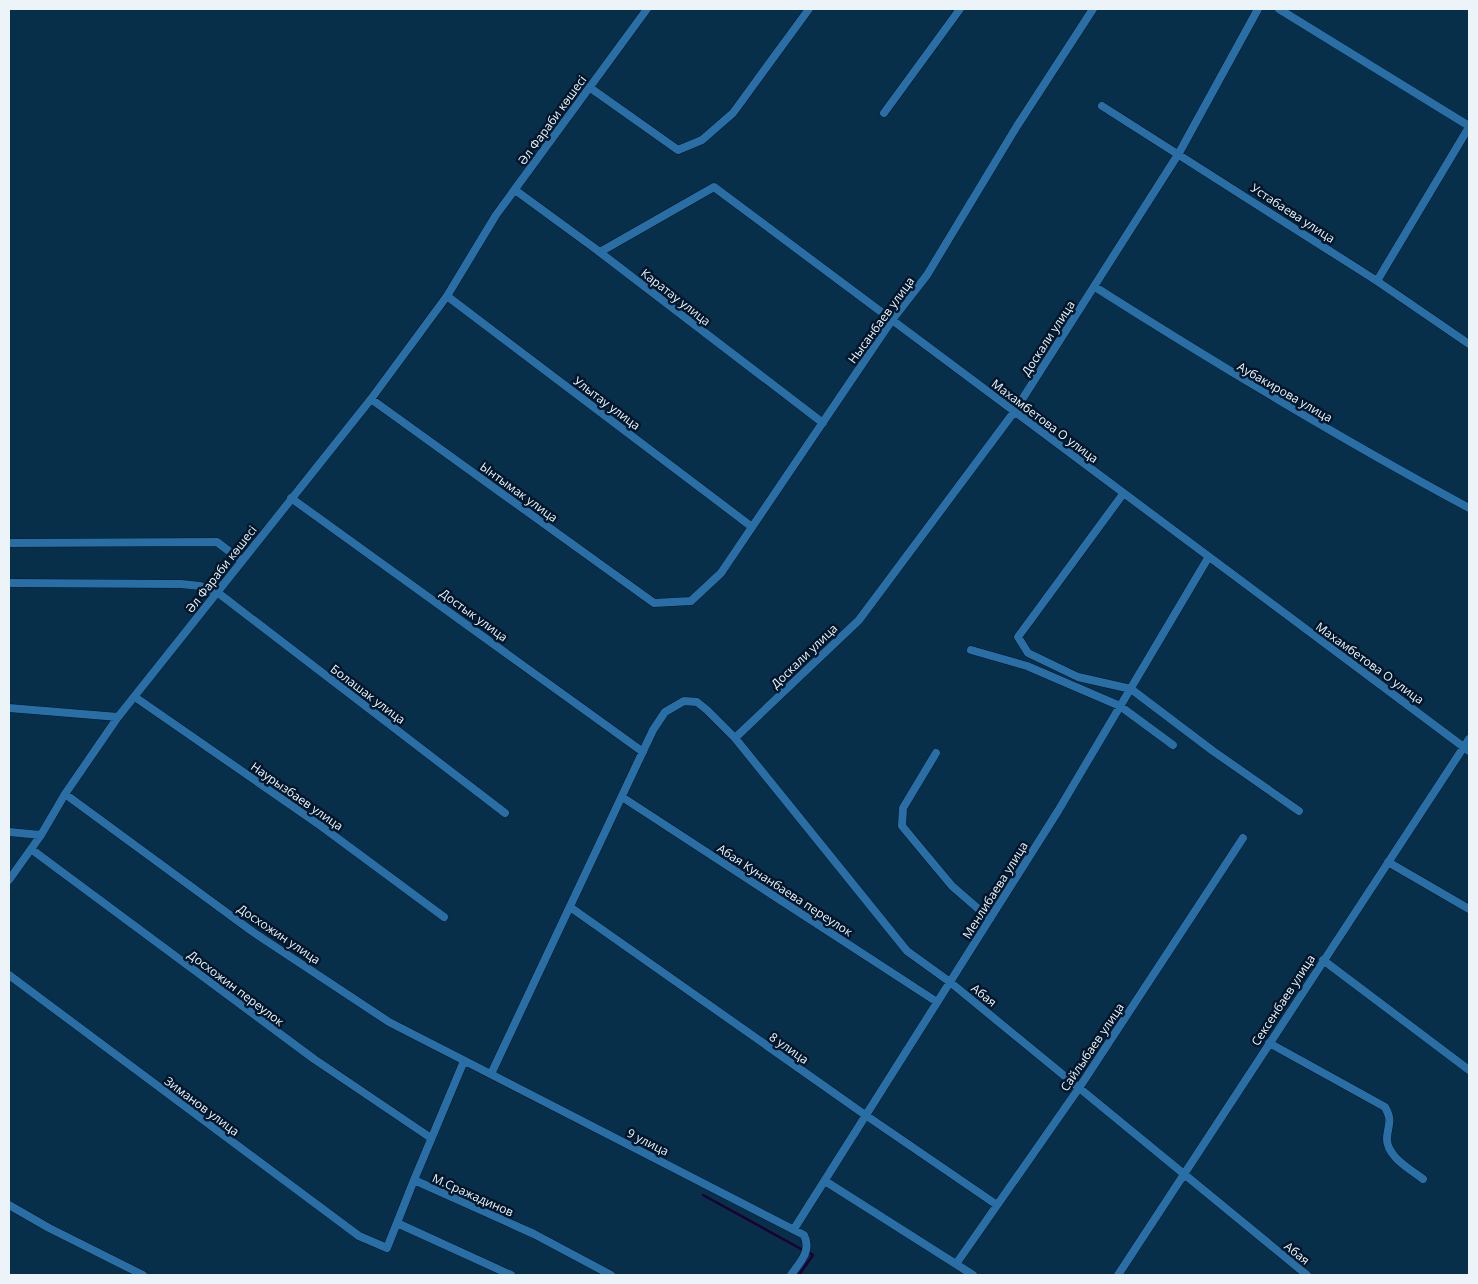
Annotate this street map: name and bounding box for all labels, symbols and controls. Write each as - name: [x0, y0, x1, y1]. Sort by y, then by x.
- street label: Әл Фараби көшесі: [514, 72, 590, 168]
- street label: Устабаева улица: [1248, 179, 1338, 247]
- street label: Каратау улица: [638, 264, 714, 330]
- street label: Нысанбаев улица: [844, 273, 918, 367]
- street label: Доскали улица: [1017, 297, 1079, 379]
- street label: Аубакирова улица: [1234, 358, 1336, 426]
- street label: Улытау улица: [570, 372, 644, 434]
- street label: Махамбетова О улица: [988, 375, 1102, 467]
- street label: Ынтымак улица: [477, 458, 561, 526]
- street label: Әл Фараби көшесі: [182, 522, 260, 616]
- street label: Достык улица: [437, 585, 511, 645]
- street label: Махамбетова О улица: [1313, 618, 1427, 708]
- street label: Доскали улица: [767, 620, 841, 692]
- street label: Болашак улица: [327, 660, 409, 728]
- street label: Наурызбаев улица: [247, 758, 347, 834]
- street label: Менлибаева улица: [958, 838, 1032, 942]
- street label: Абая Кунанбаева переулок: [714, 840, 857, 941]
- street label: Досхожин улица: [234, 900, 324, 968]
- street label: Досхожин переулок: [184, 946, 288, 1030]
- street label: Сексенбаев улица: [1247, 951, 1319, 1049]
- street label: Абая: [968, 980, 1000, 1010]
- street label: Сайлыбаев улица: [1056, 999, 1128, 1095]
- street label: 8 улица: [766, 1028, 812, 1068]
- street label: Зиманов улица: [161, 1072, 243, 1140]
- street label: 9 улица: [624, 1124, 672, 1160]
- street label: М.Сражадинов: [430, 1169, 516, 1221]
- street label: Абая: [1281, 1238, 1313, 1268]

